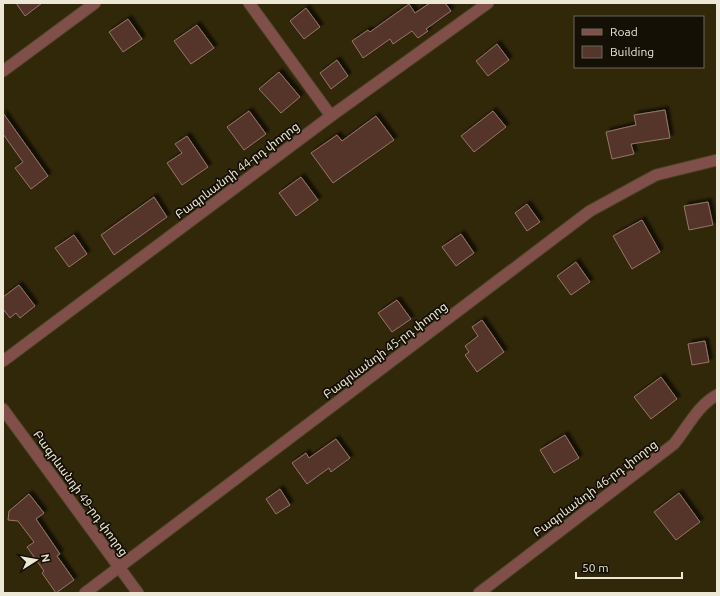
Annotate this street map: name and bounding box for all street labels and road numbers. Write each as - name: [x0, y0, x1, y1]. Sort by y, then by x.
- street label: Բագրևանդի 44-րդ փողոց: [172, 119, 302, 222]
- street label: Բագրևանդի 45-րդ փողոց: [320, 299, 450, 402]
- street label: Բագրևանդի 49-րդ փողոց: [30, 428, 131, 559]
- street label: Բագրևանդի 46-րդ փողոց: [530, 437, 660, 540]

